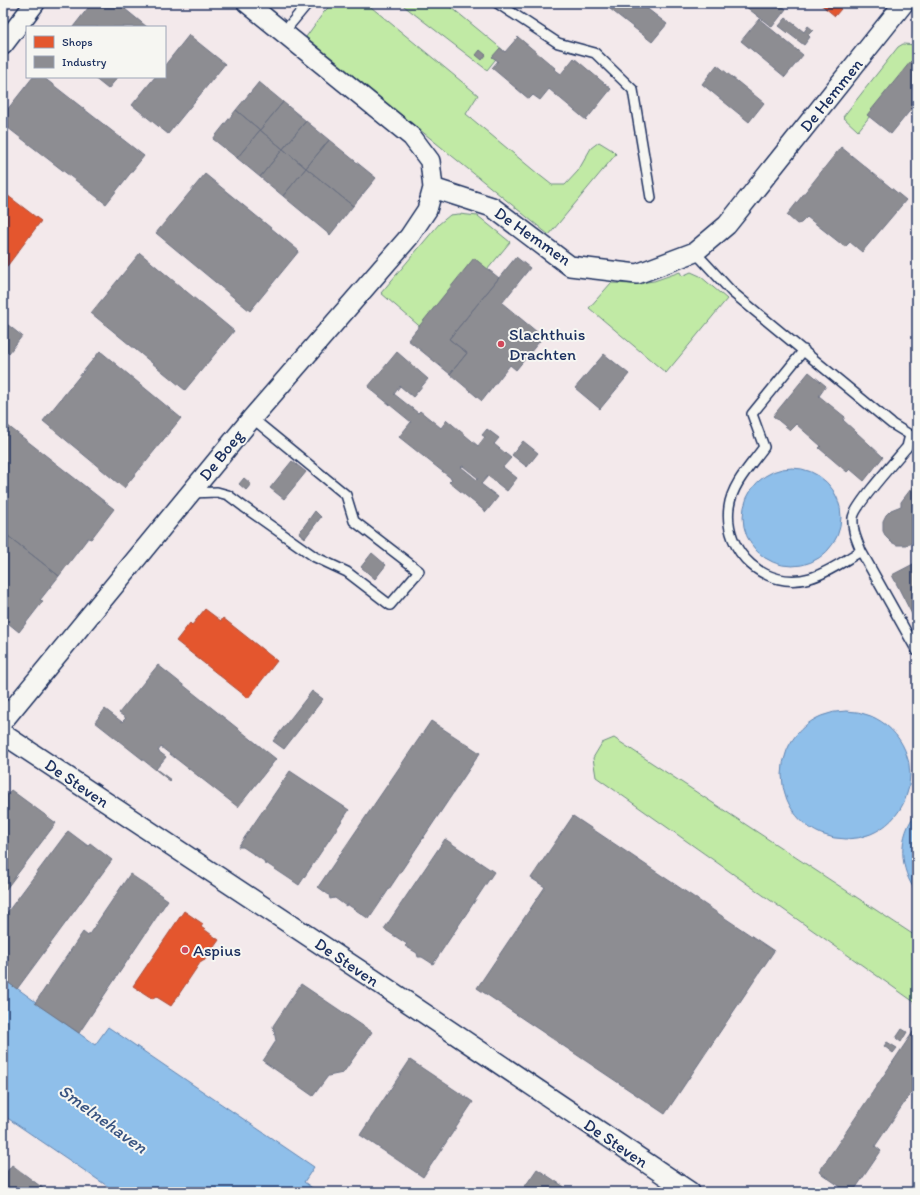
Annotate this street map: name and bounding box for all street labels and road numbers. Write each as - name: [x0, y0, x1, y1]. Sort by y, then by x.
- street label: De Hemmen: [795, 54, 867, 136]
- street label: De Hemmen: [491, 202, 575, 270]
- street label: De Boeg: [195, 425, 248, 484]
- street label: De Steven: [41, 754, 113, 812]
- street label: De Steven: [311, 933, 383, 991]
- street label: De Steven: [580, 1114, 652, 1172]

